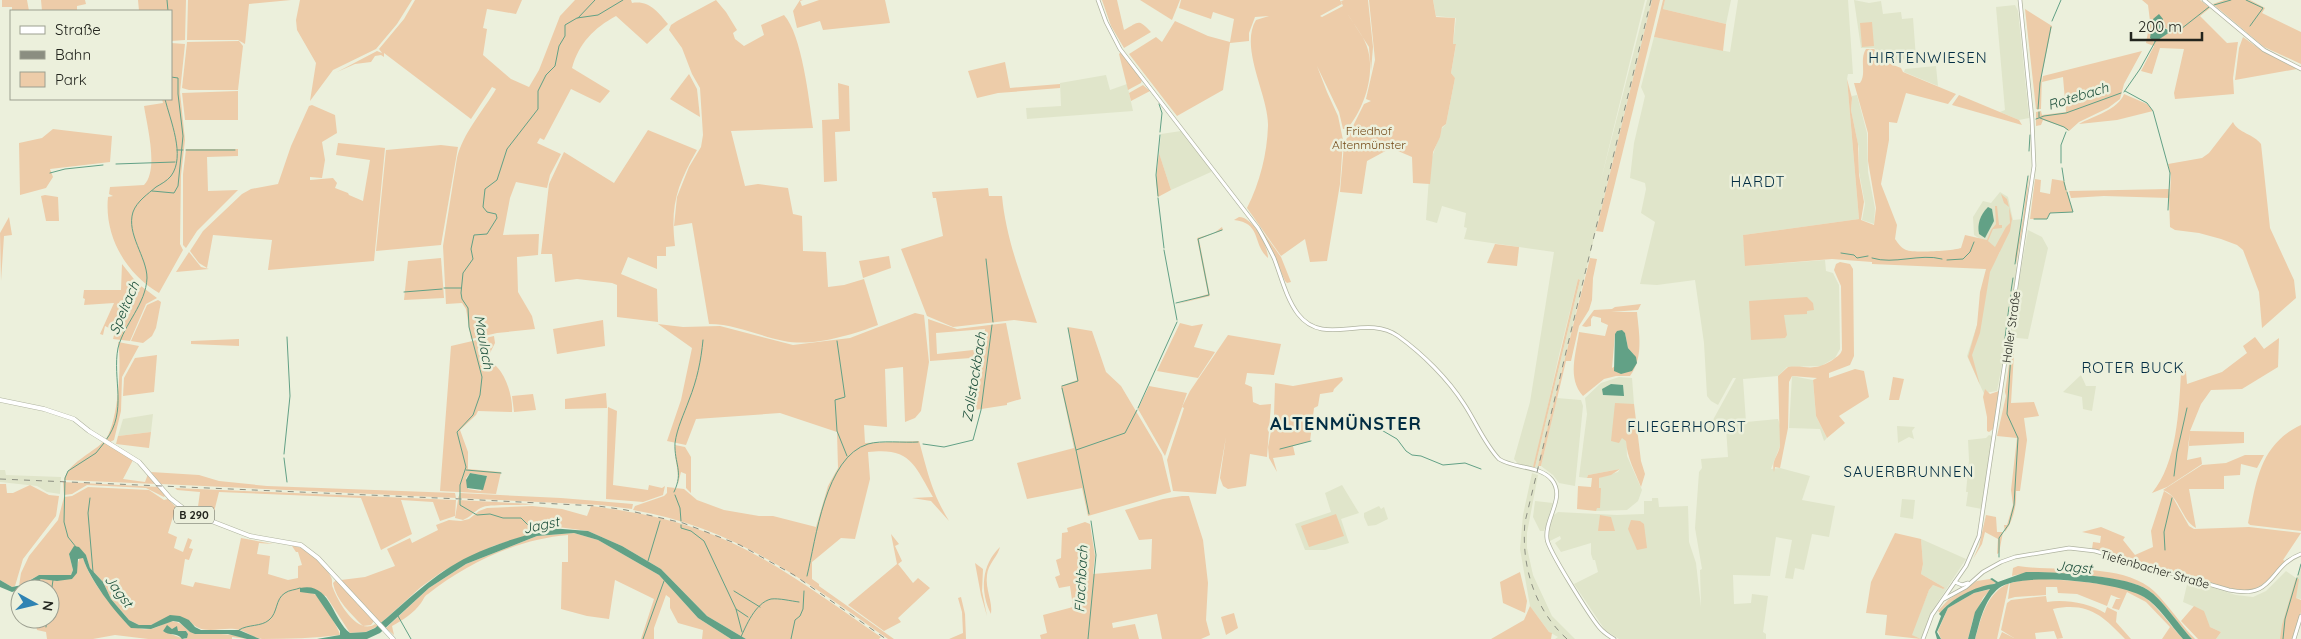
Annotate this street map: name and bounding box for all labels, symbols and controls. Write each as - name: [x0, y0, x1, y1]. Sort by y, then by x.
- legend: [10, 10, 172, 100]
- scale bar: [2131, 10, 2202, 42]
- text: 200 m: [2138, 17, 2182, 36]
- text: Straße: [55, 20, 101, 39]
- text: Bahn: [55, 45, 91, 64]
- district label: HIRTENWIESEN: [1868, 48, 1988, 67]
- text: Park: [55, 70, 87, 89]
- water label: Rotebach: [2045, 78, 2112, 114]
- park label: Friedhof Altenmünster: [1332, 123, 1406, 152]
- district label: HARDT: [1730, 172, 1786, 191]
- water label: Speltach: [105, 278, 144, 337]
- street label: Haller Straße: [1999, 290, 2024, 364]
- water label: Maulach: [470, 313, 498, 372]
- water label: Zollstockbach: [958, 330, 990, 423]
- district label: ROTER BUCK: [2081, 358, 2185, 377]
- district label: ALTENMÜNSTER: [1270, 412, 1422, 435]
- district label: FLIEGERHORST: [1627, 417, 1747, 436]
- district label: SAUERBRUNNEN: [1844, 462, 1974, 481]
- road number: B 290: [174, 506, 214, 524]
- water label: Jagst: [521, 512, 563, 538]
- water label: Flachbach: [1070, 544, 1092, 613]
- street label: Tiefenbacher Straße: [2099, 546, 2212, 592]
- water label: Jagst: [2055, 556, 2095, 578]
- water label: Jagst: [101, 571, 138, 613]
- north arrow: [10, 579, 60, 629]
- text: N: [38, 599, 58, 612]

